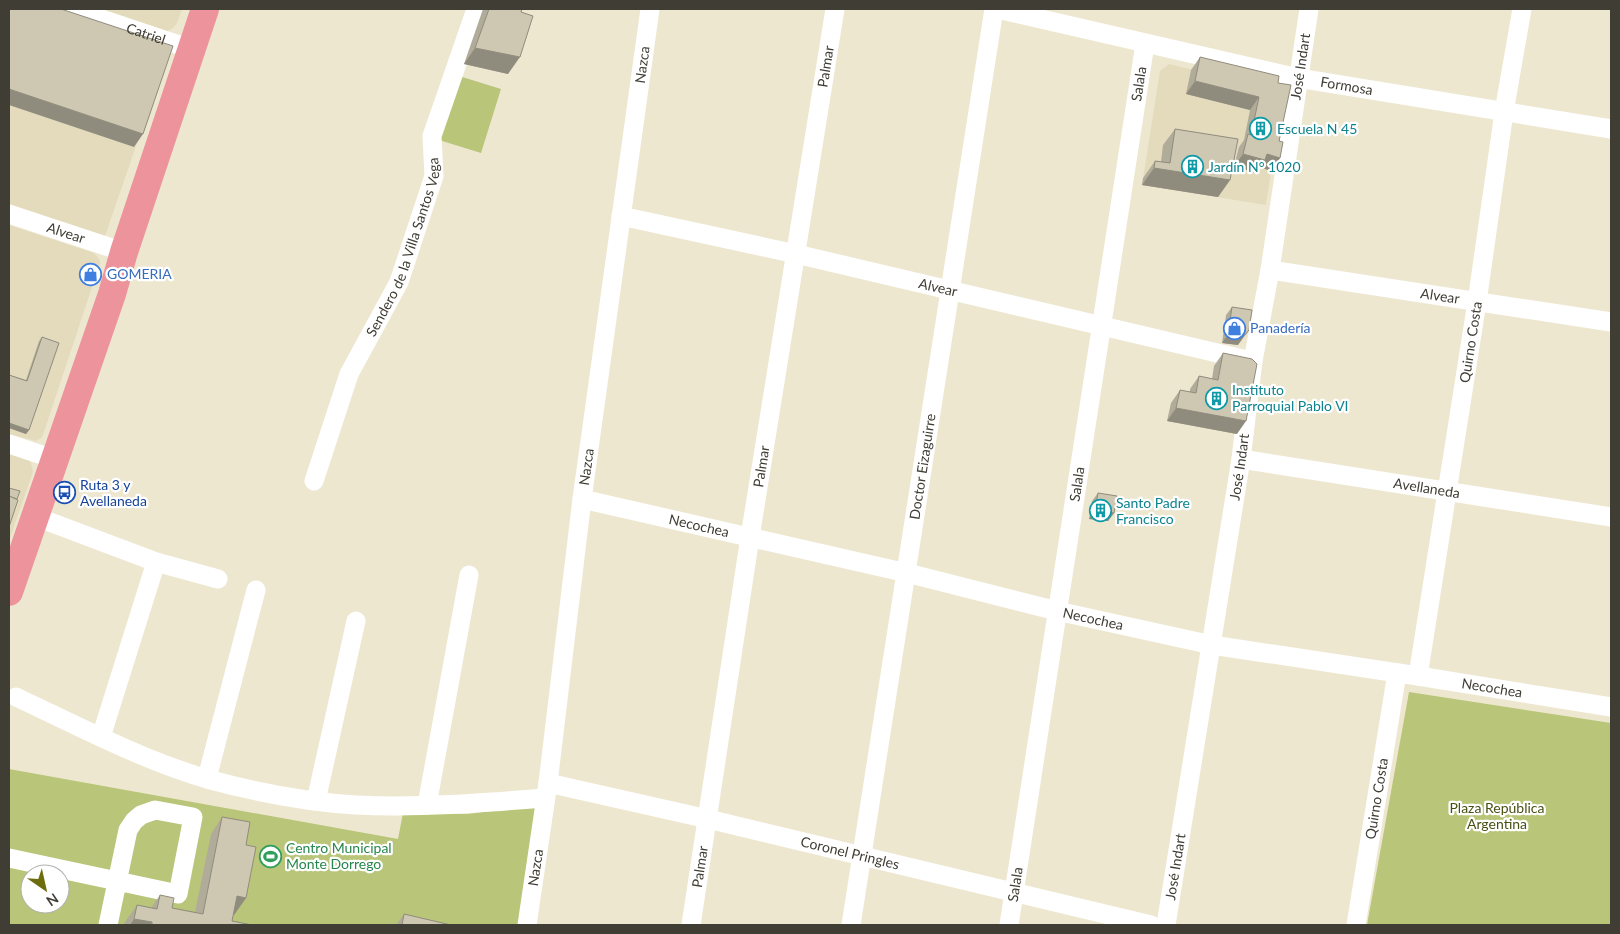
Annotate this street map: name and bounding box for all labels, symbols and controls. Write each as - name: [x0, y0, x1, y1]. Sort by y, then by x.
- street label: Catriel: [124, 19, 168, 48]
- street label: José Indart: [1287, 32, 1313, 101]
- street label: Palmar: [814, 44, 837, 89]
- street label: Nazca: [631, 45, 653, 84]
- street label: Salala: [1127, 65, 1149, 102]
- street label: Formosa: [1319, 73, 1374, 98]
- building icon: Escuela N 45: [1249, 117, 1273, 141]
- place label: Escuela N 45: [1277, 120, 1357, 137]
- building icon: Jardín N° 1020: [1180, 155, 1204, 179]
- street label: Sendero de la Villa Santos Vega: [362, 157, 442, 339]
- place label: Jardín N° 1020: [1208, 158, 1301, 175]
- street label: Alvear: [45, 218, 87, 247]
- shop icon: GOMERIA: [79, 262, 103, 286]
- place label: GOMERIA: [107, 265, 172, 282]
- street label: Alvear: [917, 274, 959, 300]
- street label: Alvear: [1419, 284, 1461, 307]
- street label: Quirno Costa: [1455, 300, 1485, 384]
- shop icon: Panadería: [1222, 316, 1246, 340]
- place label: Panadería: [1250, 319, 1311, 336]
- place label: Instituto Parroquial Pablo VI: [1232, 381, 1349, 414]
- building icon: Instituto Parroquial Pablo VI: [1204, 386, 1228, 410]
- street label: Doctor Eizaguirre: [905, 412, 939, 521]
- street label: José Indart: [1225, 432, 1252, 501]
- street label: Palmar: [749, 444, 773, 488]
- street label: Nazca: [575, 447, 597, 486]
- street label: Salala: [1065, 466, 1088, 503]
- street label: Avellaneda: [1392, 474, 1461, 501]
- place label: Ruta 3 y Avellaneda: [80, 476, 147, 509]
- bus stop icon: Ruta 3 y Avellaneda: [52, 481, 76, 505]
- place label: Santo Padre Francisco: [1116, 494, 1190, 527]
- building icon: Santo Padre Francisco: [1088, 499, 1112, 523]
- street label: Necochea: [667, 510, 731, 540]
- street label: Necochea: [1061, 604, 1125, 633]
- street label: Necochea: [1460, 674, 1524, 701]
- street label: Quirno Costa: [1361, 757, 1391, 840]
- park label: Plaza República Argentina: [1449, 799, 1545, 832]
- street label: José Indart: [1161, 832, 1189, 901]
- street label: Coronel Pringles: [799, 833, 901, 872]
- place label: Centro Municipal Monte Dorrego: [286, 839, 392, 872]
- sports icon: Centro Municipal Monte Dorrego: [258, 844, 282, 868]
- street label: Palmar: [688, 845, 711, 889]
- street label: Nazca: [524, 848, 546, 887]
- north arrow: [20, 864, 70, 914]
- street label: Salala: [1004, 866, 1026, 903]
- text: N: [43, 890, 62, 910]

